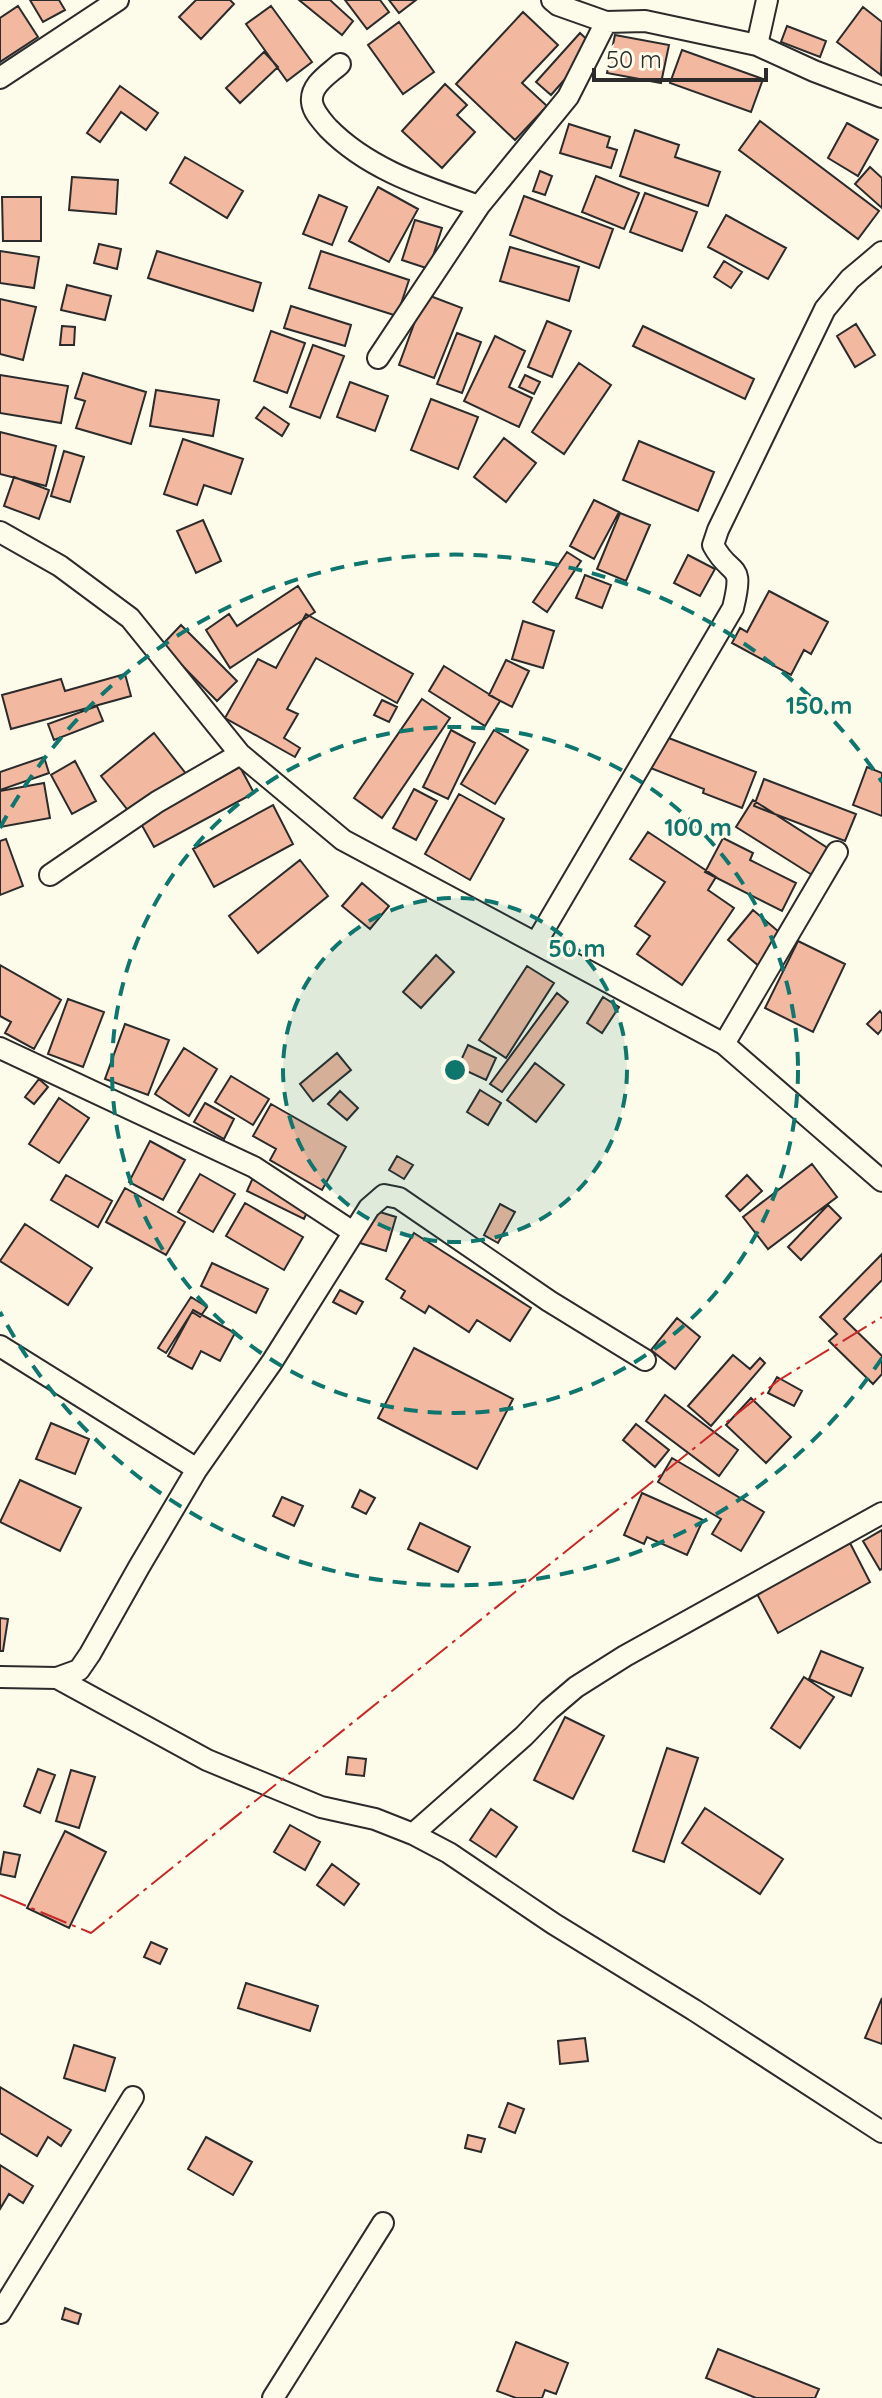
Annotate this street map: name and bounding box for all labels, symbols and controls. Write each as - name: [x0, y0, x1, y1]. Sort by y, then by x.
- scale bar: [594, 32, 766, 82]
- text: 50 m: [606, 44, 662, 74]
- text: 150 m: [786, 690, 852, 720]
- text: 100 m: [664, 812, 732, 842]
- text: 50 m: [548, 933, 606, 963]
- centre of rings: [441, 1056, 469, 1084]

